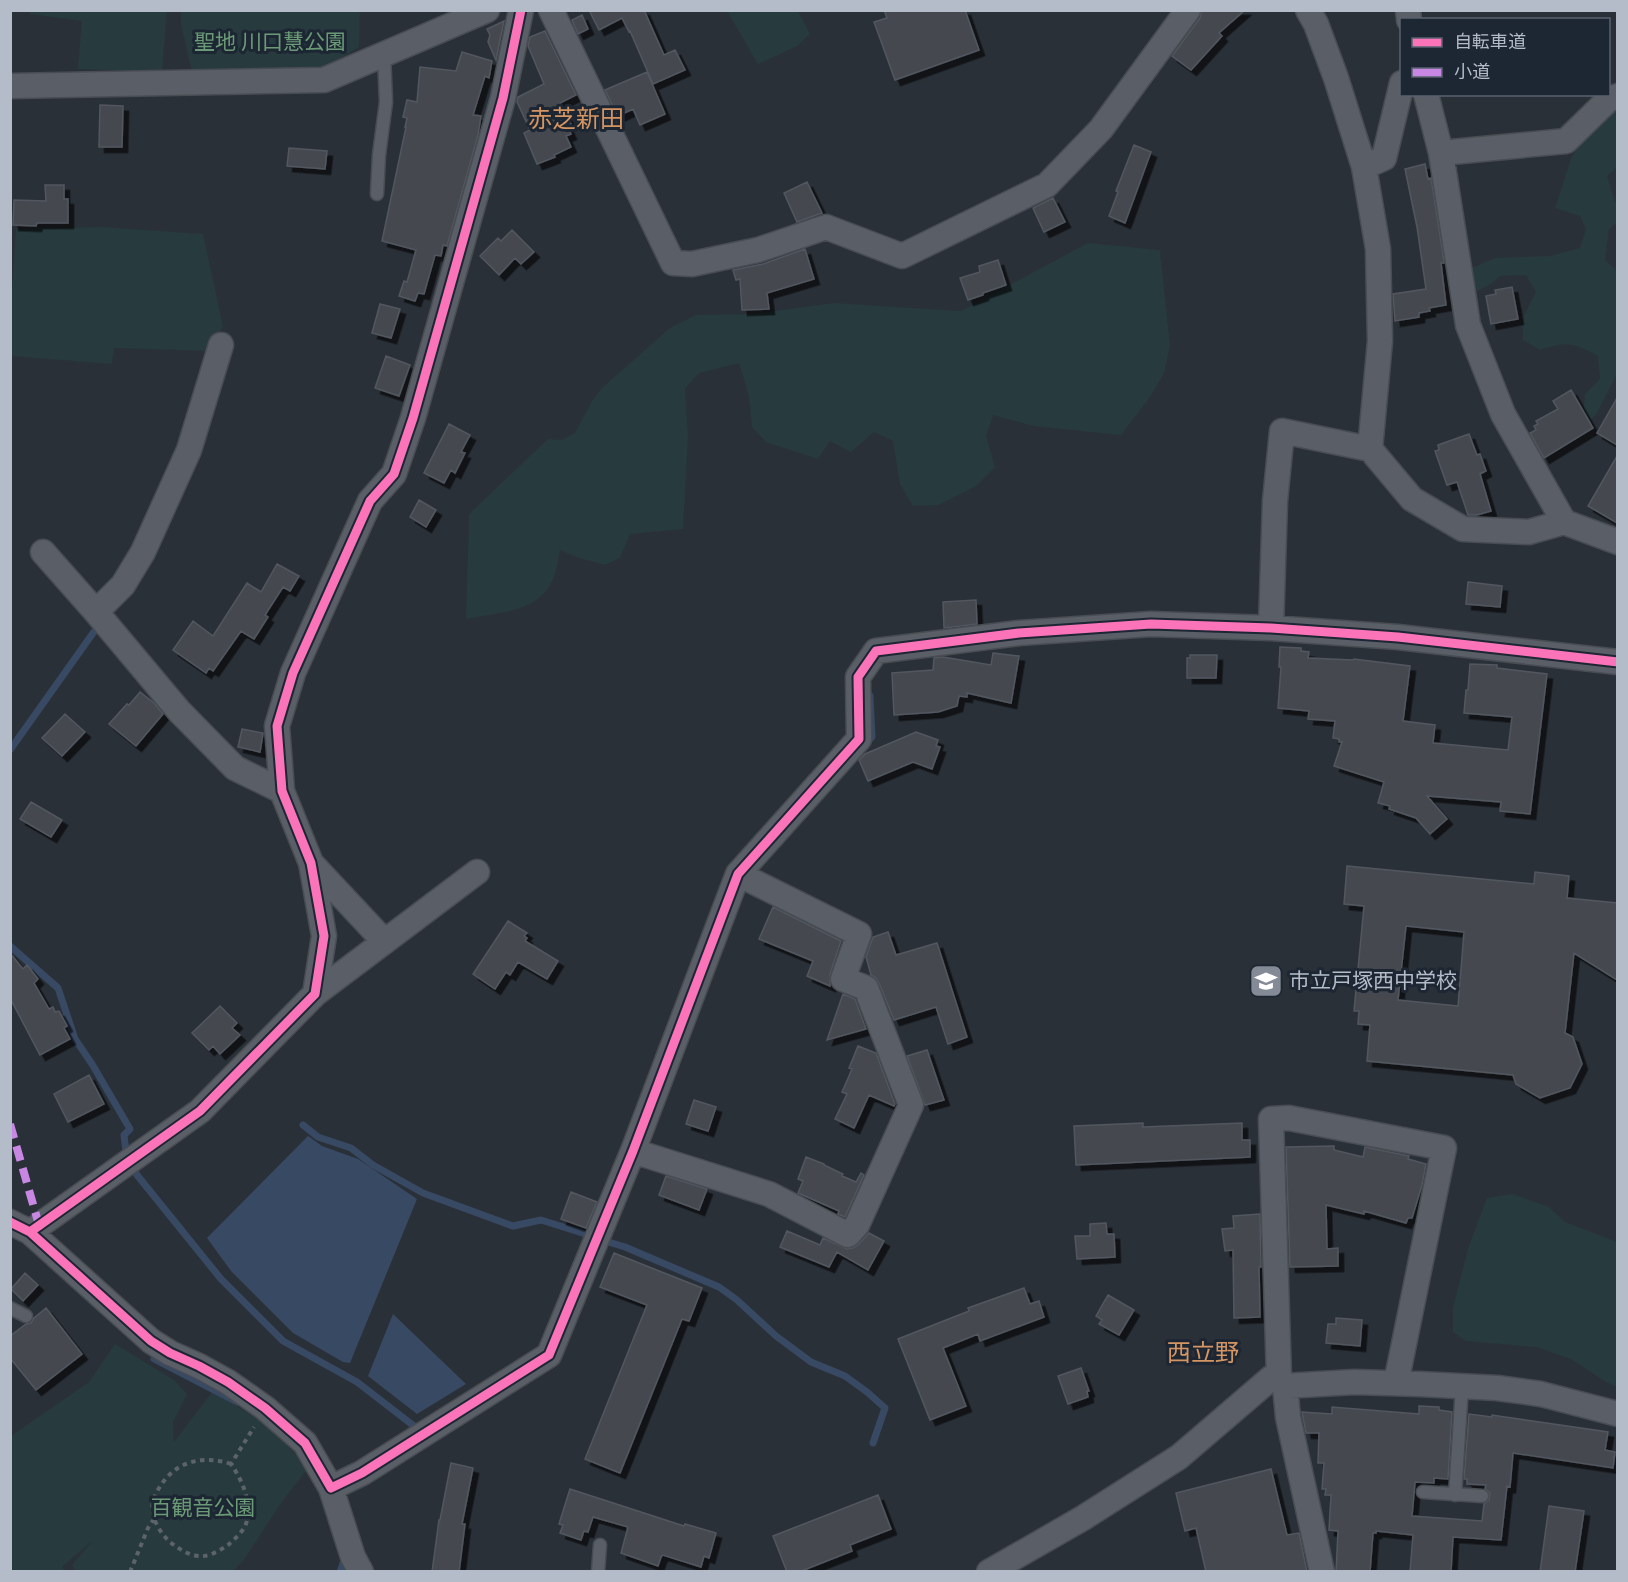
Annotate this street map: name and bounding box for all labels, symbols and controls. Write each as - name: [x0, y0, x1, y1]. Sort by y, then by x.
- legend: [1400, 18, 1610, 96]
- park label: 聖地 川口慧公園: [194, 30, 346, 54]
- text: 自転車道: [1454, 31, 1526, 53]
- text: 小道: [1454, 61, 1490, 83]
- district label: 赤芝新田: [528, 105, 624, 133]
- school or university icon: 市立戸塚西中学校: [1248, 963, 1284, 999]
- place label: 市立戸塚西中学校: [1289, 969, 1457, 993]
- district label: 西立野: [1167, 1339, 1239, 1367]
- park label: 百観音公園: [151, 1496, 256, 1520]

